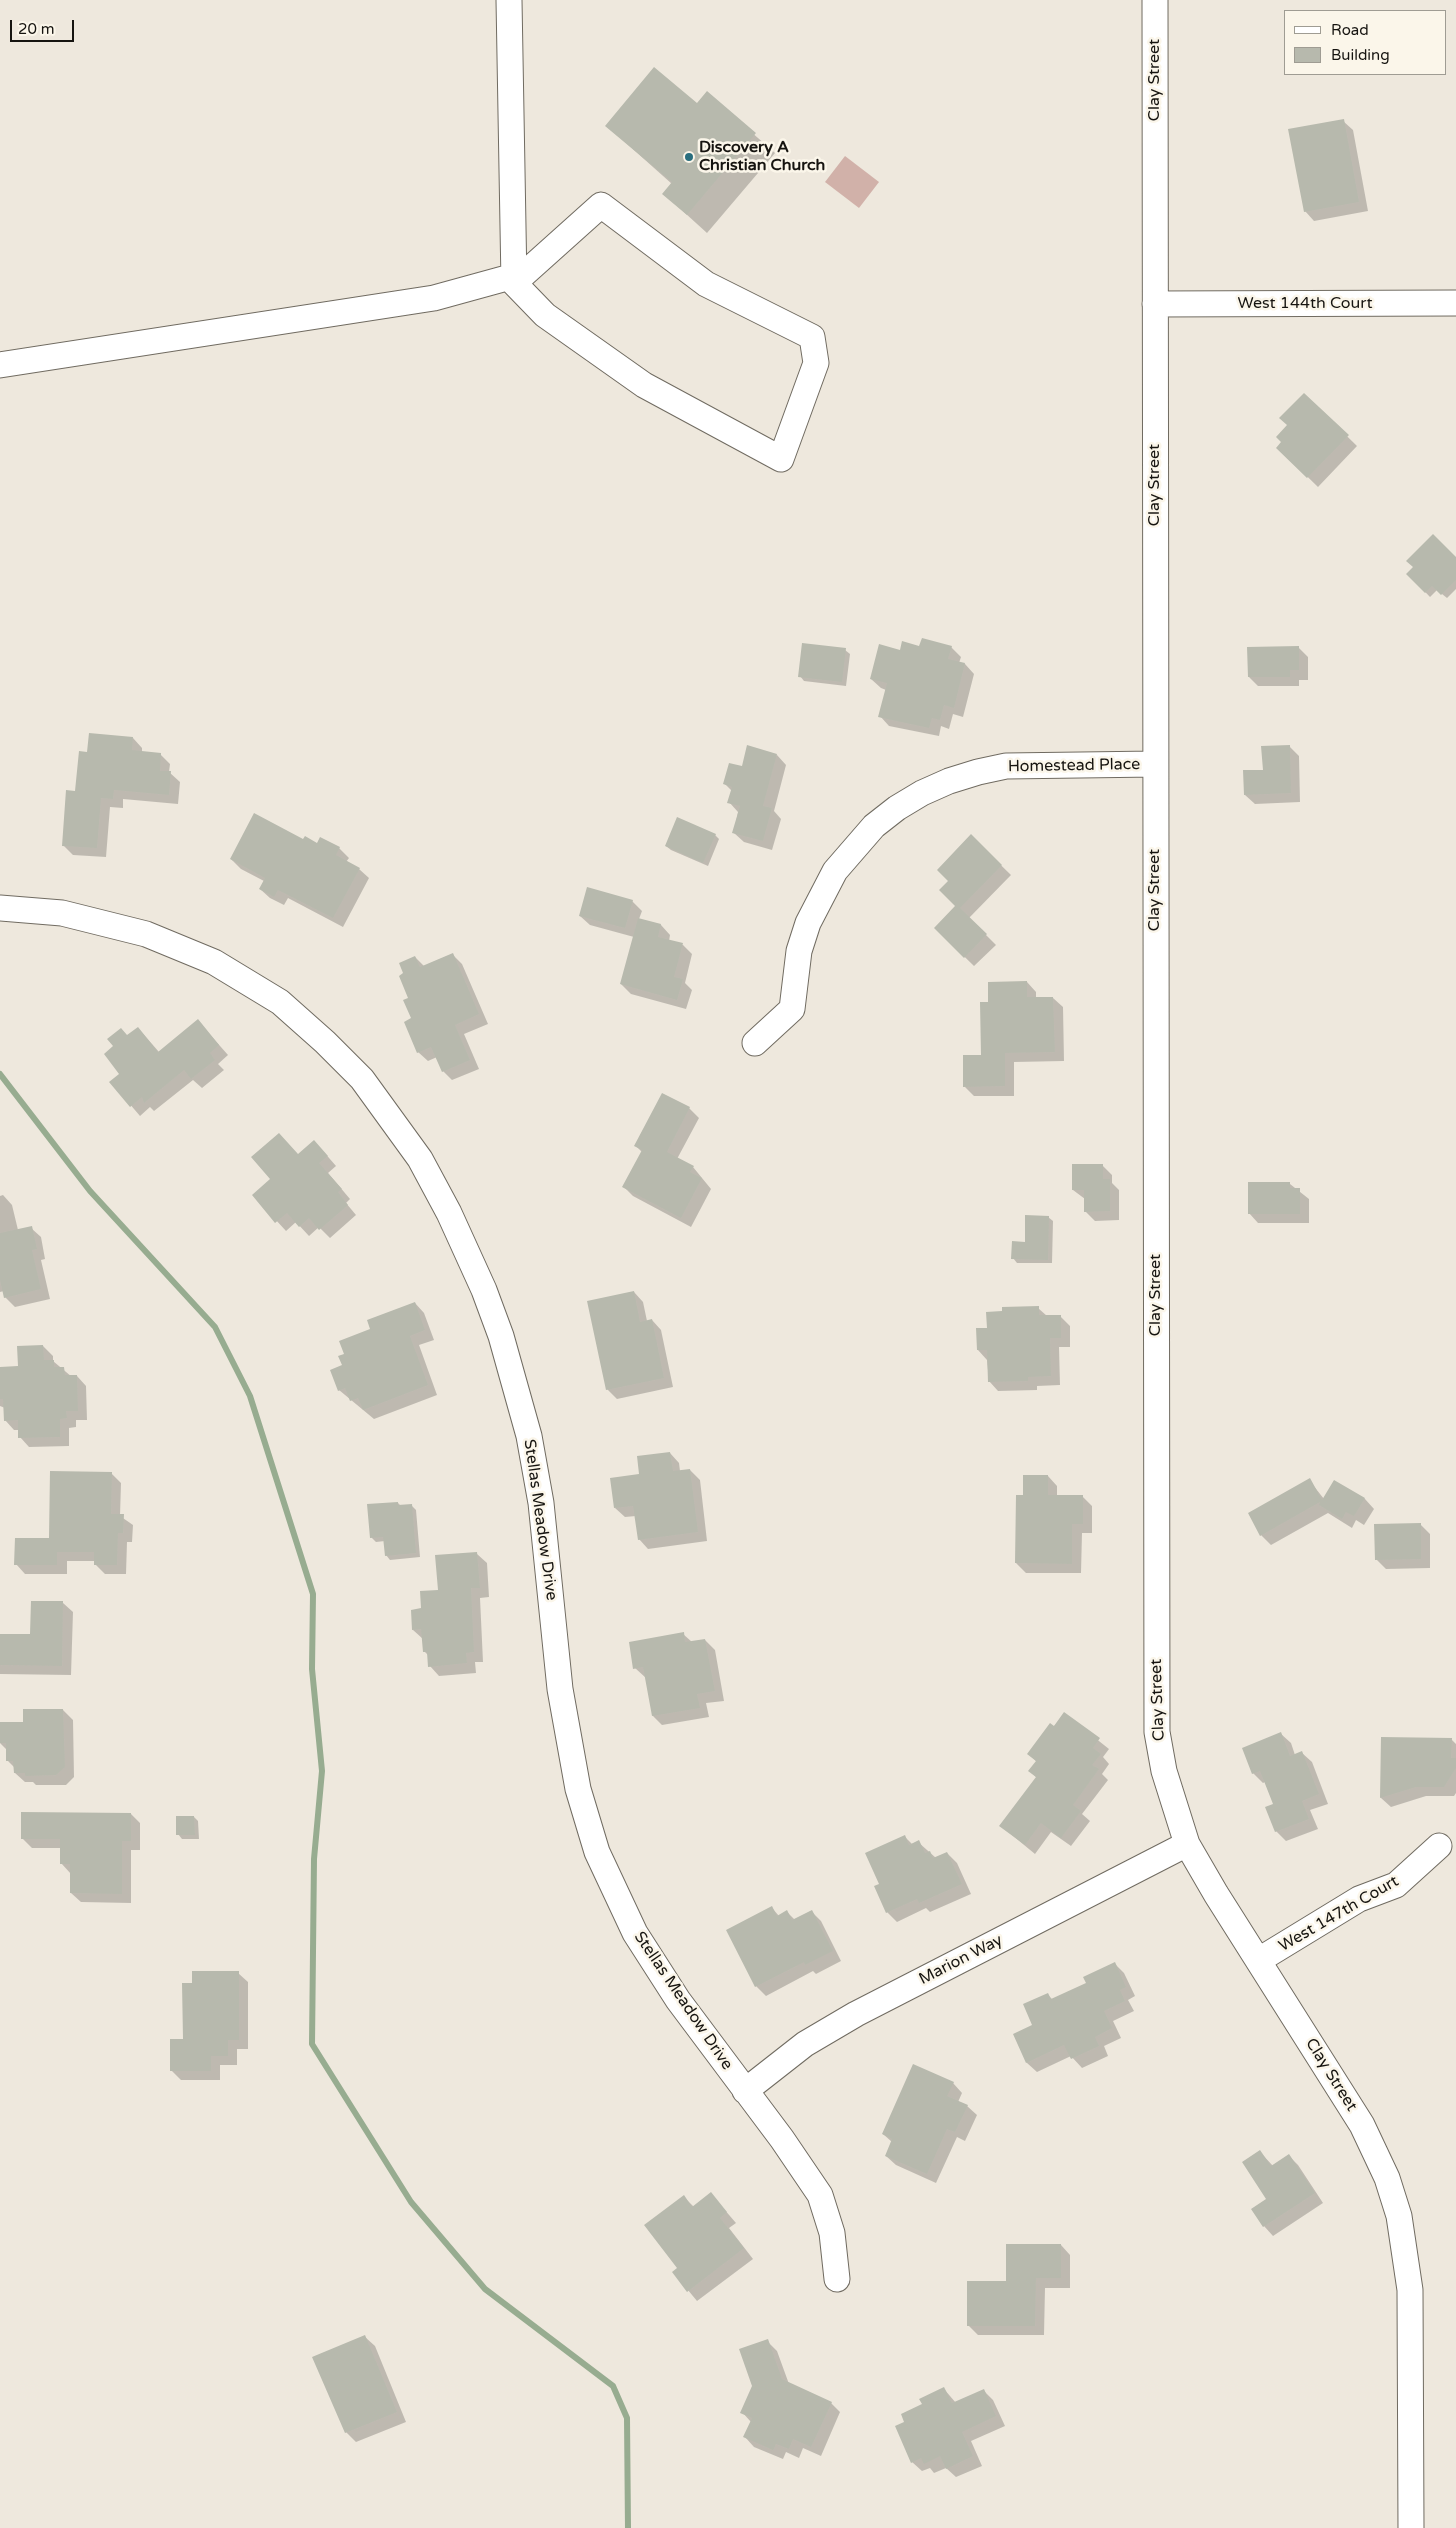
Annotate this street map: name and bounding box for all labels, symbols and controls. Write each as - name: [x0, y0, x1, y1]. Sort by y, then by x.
- scale bar: [12, 10, 76, 42]
- legend: [1284, 10, 1446, 75]
- text: 20 m: [18, 20, 55, 38]
- text: Road: [1331, 21, 1369, 39]
- street label: Clay Street: [1145, 39, 1165, 121]
- text: Building: [1331, 46, 1390, 64]
- place label: Discovery A Christian Church: [699, 138, 825, 176]
- marker: Discovery A Christian Church: [683, 151, 695, 163]
- street label: West 144th Court: [1237, 294, 1373, 314]
- street label: Clay Street: [1145, 444, 1165, 526]
- street label: Homestead Place: [1008, 755, 1140, 777]
- street label: Clay Street: [1145, 849, 1165, 931]
- street label: Clay Street: [1146, 1254, 1166, 1336]
- street label: Stellas Meadow Drive: [519, 1438, 561, 1602]
- street label: Clay Street: [1147, 1658, 1169, 1742]
- street label: West 147th Court: [1276, 1872, 1402, 1956]
- street label: Stellas Meadow Drive: [630, 1928, 736, 2074]
- street label: Marion Way: [916, 1931, 1006, 1989]
- street label: Clay Street: [1301, 2035, 1361, 2115]

